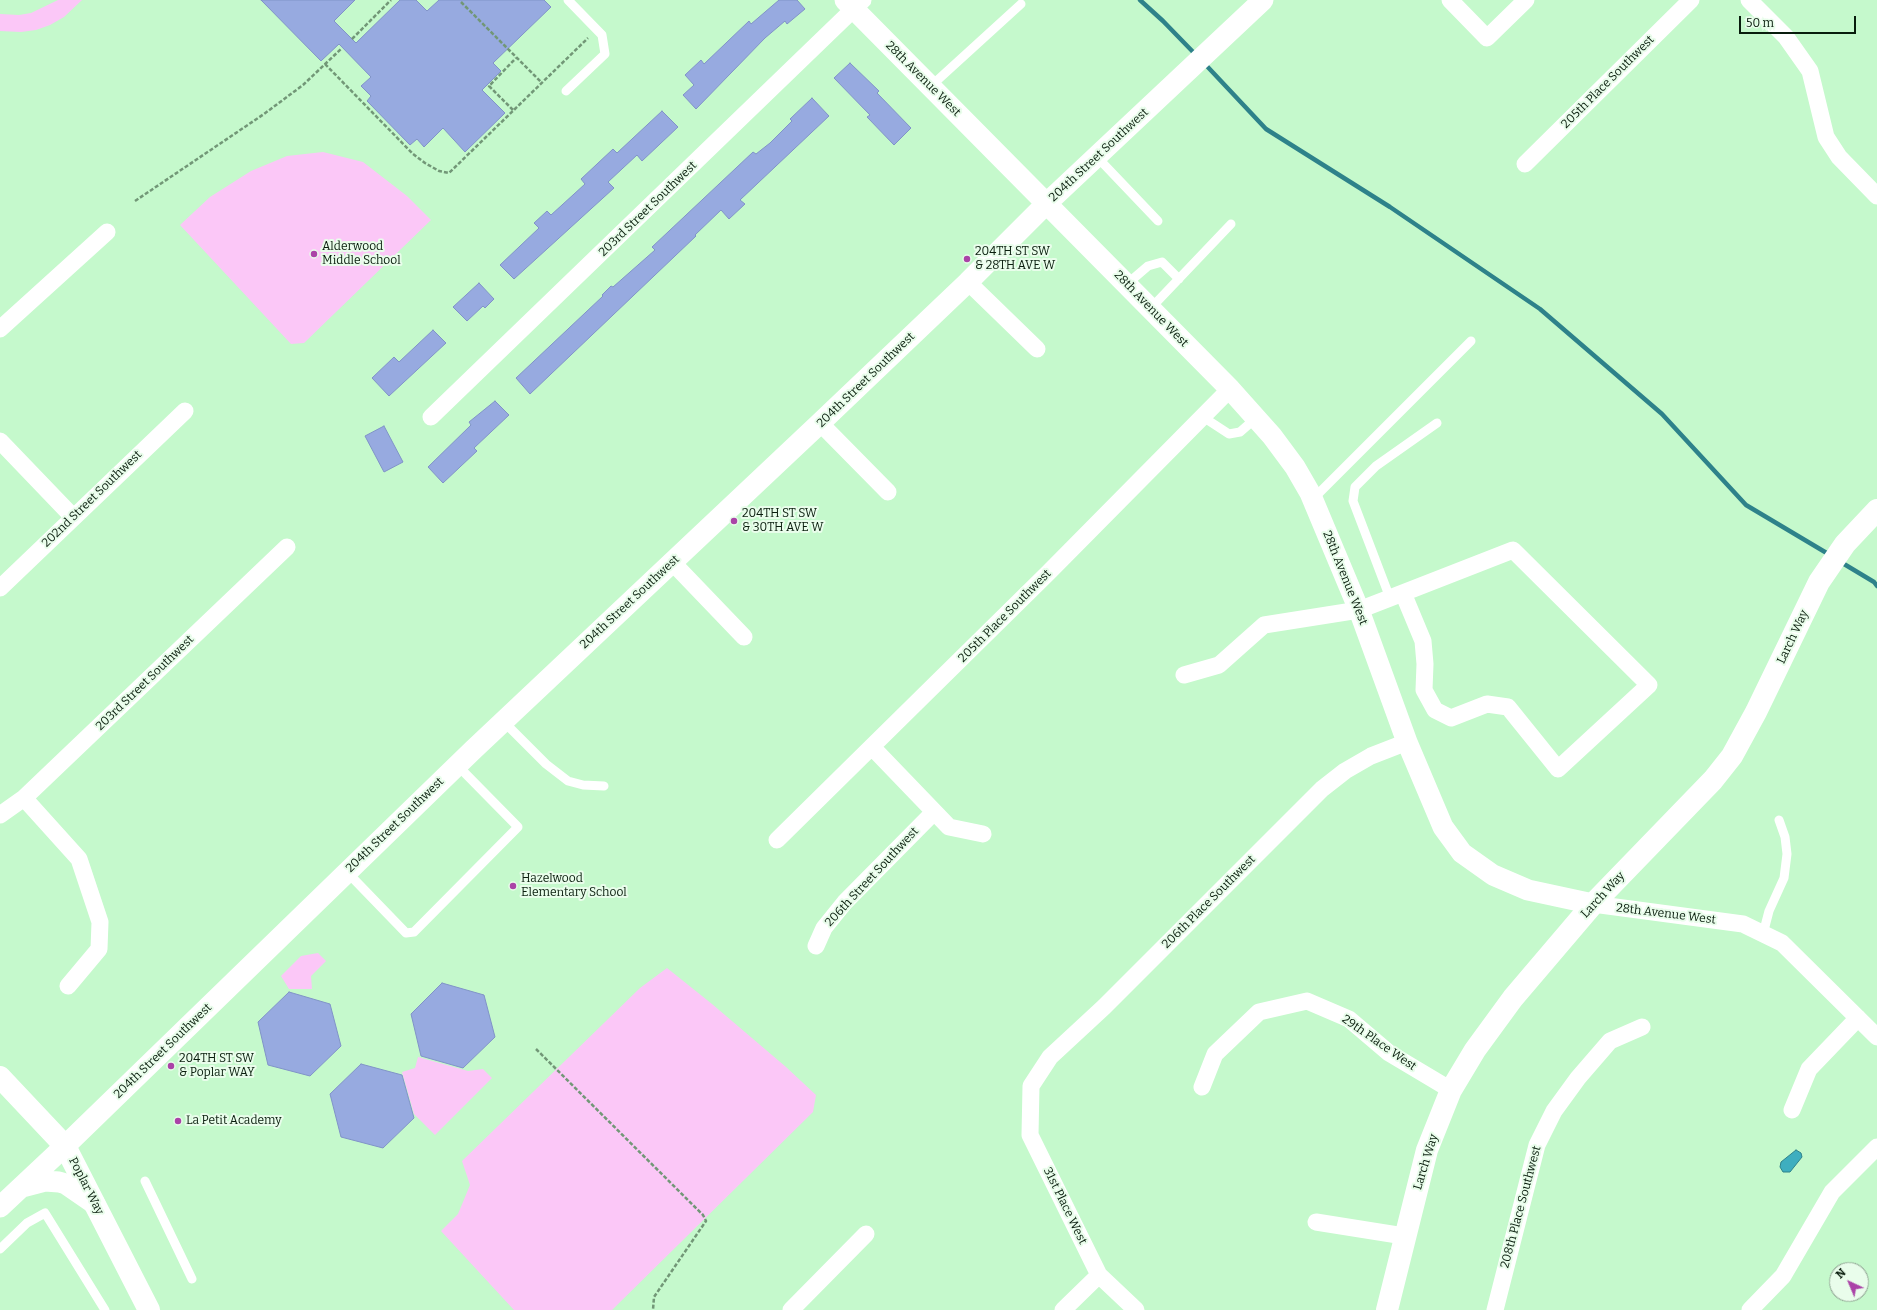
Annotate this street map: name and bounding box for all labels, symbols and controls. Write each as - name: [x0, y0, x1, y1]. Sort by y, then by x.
- scale bar: [1741, 8, 1858, 34]
- text: 50 m: [1746, 16, 1774, 30]
- street label: 205th Place Southwest: [1559, 33, 1657, 131]
- street label: 28th Avenue West: [882, 38, 964, 120]
- street label: 204th Street Southwest: [1046, 105, 1152, 205]
- street label: 203rd Street Southwest: [596, 159, 700, 259]
- place label: Alderwood Middle School: [322, 240, 401, 268]
- place label: 204TH ST SW & 28TH AVE W: [975, 245, 1055, 273]
- marker: Alderwood Middle School: [309, 249, 319, 259]
- marker: 204TH ST SW & 28TH AVE W: [962, 254, 972, 264]
- street label: 28th Avenue West: [1111, 268, 1191, 350]
- street label: 204th Street Southwest: [814, 330, 918, 430]
- street label: 202nd Street Southwest: [39, 448, 145, 550]
- place label: 204TH ST SW & 30TH AVE W: [742, 507, 824, 535]
- marker: 204TH ST SW & 30TH AVE W: [729, 516, 739, 526]
- street label: 28th Avenue West: [1320, 529, 1370, 627]
- street label: 204th Street Southwest: [577, 552, 683, 652]
- street label: 205th Place Southwest: [956, 567, 1054, 665]
- street label: Larch Way: [1774, 608, 1812, 666]
- street label: 203rd Street Southwest: [93, 633, 197, 733]
- street label: 204th Street Southwest: [343, 775, 447, 875]
- street label: 206th Street Southwest: [822, 824, 922, 930]
- street label: 206th Place Southwest: [1159, 852, 1259, 952]
- street label: Larch Way: [1578, 869, 1628, 921]
- place label: Hazelwood Elementary School: [521, 872, 627, 900]
- marker: Hazelwood Elementary School: [508, 881, 518, 891]
- street label: 28th Avenue West: [1615, 901, 1717, 927]
- street label: 204th Street Southwest: [111, 1001, 215, 1101]
- street label: 29th Place West: [1339, 1012, 1419, 1074]
- place label: 204TH ST SW & Poplar WAY: [179, 1052, 255, 1080]
- marker: 204TH ST SW & Poplar WAY: [166, 1061, 176, 1071]
- place label: La Petit Academy: [186, 1114, 282, 1128]
- marker: La Petit Academy: [173, 1116, 183, 1126]
- street label: Larch Way: [1411, 1132, 1441, 1192]
- street label: 208th Place Southwest: [1498, 1144, 1544, 1270]
- street label: Poplar Way: [65, 1155, 107, 1217]
- street label: 31st Place West: [1040, 1165, 1090, 1247]
- north arrow: [1829, 1262, 1869, 1302]
- text: N: [1833, 1266, 1849, 1281]

